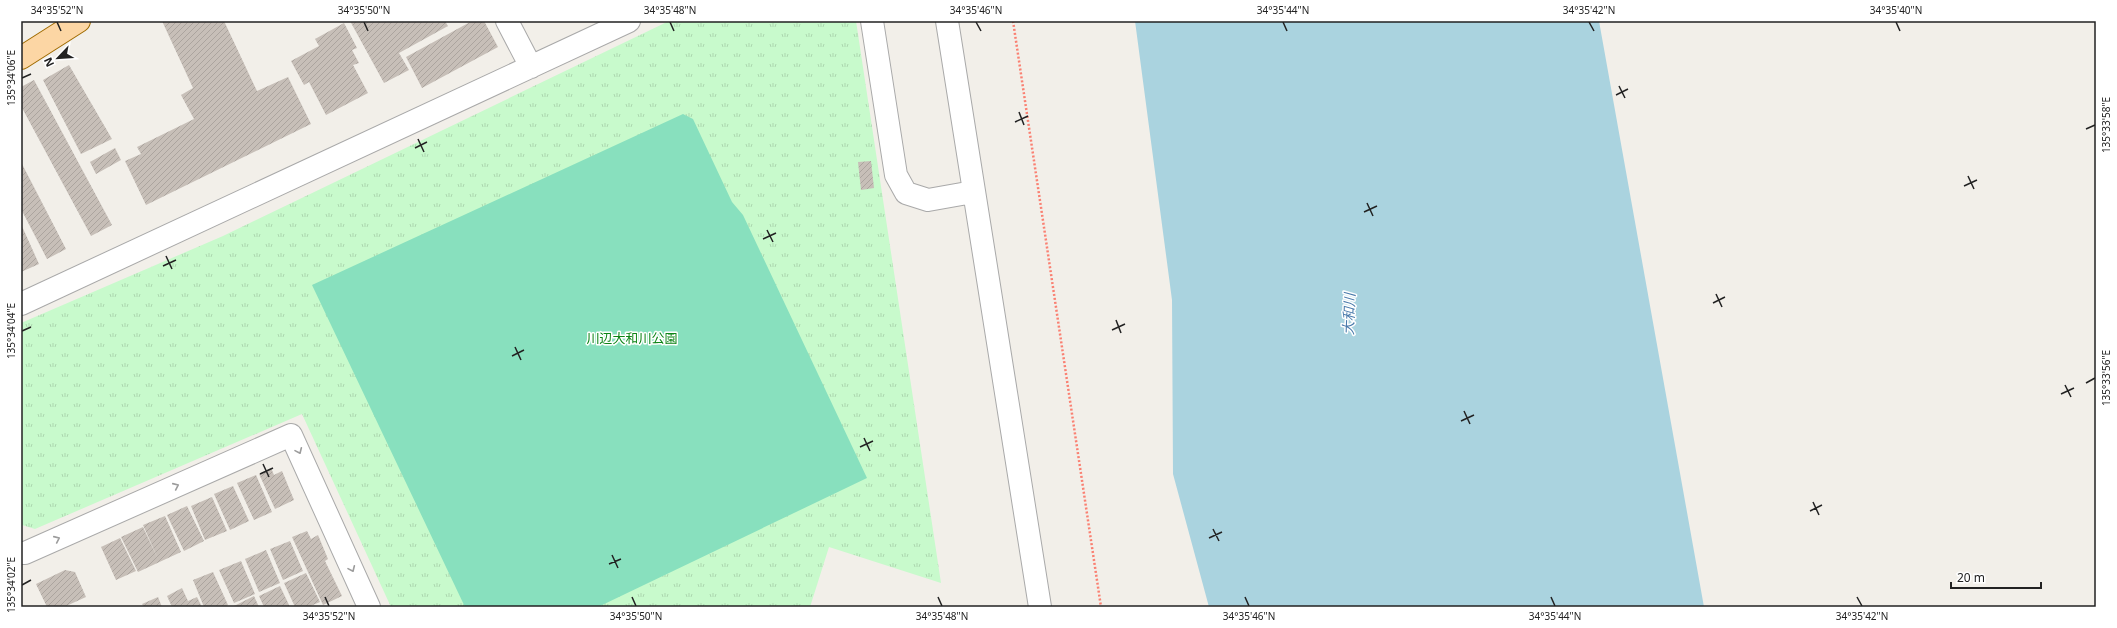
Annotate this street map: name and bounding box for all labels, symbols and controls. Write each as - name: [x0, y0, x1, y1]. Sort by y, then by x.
- text: 34°35'52"N: [31, 3, 83, 17]
- text: 34°35'50"N: [338, 3, 390, 17]
- text: 34°35'48"N: [644, 3, 696, 17]
- text: 34°35'46"N: [950, 3, 1002, 17]
- text: 34°35'44"N: [1257, 3, 1309, 17]
- text: 34°35'42"N: [1563, 3, 1615, 17]
- text: 34°35'40"N: [1870, 3, 1922, 17]
- north arrow: [38, 38, 78, 78]
- text: 135°34'06"E: [4, 50, 18, 106]
- text: N: [40, 55, 57, 70]
- text: 135°33'58"E: [2099, 97, 2113, 153]
- water label: 大和川: [1338, 291, 1359, 335]
- text: 135°34'04"E: [4, 303, 18, 359]
- park label: 川辺大和川公園: [586, 329, 678, 347]
- text: 135°33'56"E: [2099, 350, 2113, 406]
- one-way arrow: [294, 447, 302, 454]
- one-way arrow: [171, 483, 179, 491]
- one-way arrow: [53, 535, 60, 543]
- text: 135°34'02"E: [4, 557, 18, 613]
- scale bar: [1951, 564, 2041, 590]
- one-way arrow: [347, 565, 355, 572]
- text: 20 m: [1957, 569, 1985, 586]
- text: 34°35'52"N: [303, 609, 355, 623]
- text: 34°35'50"N: [610, 609, 662, 623]
- text: 34°35'48"N: [916, 609, 968, 623]
- text: 34°35'46"N: [1223, 609, 1275, 623]
- text: 34°35'44"N: [1529, 609, 1581, 623]
- text: 34°35'42"N: [1836, 609, 1888, 623]

